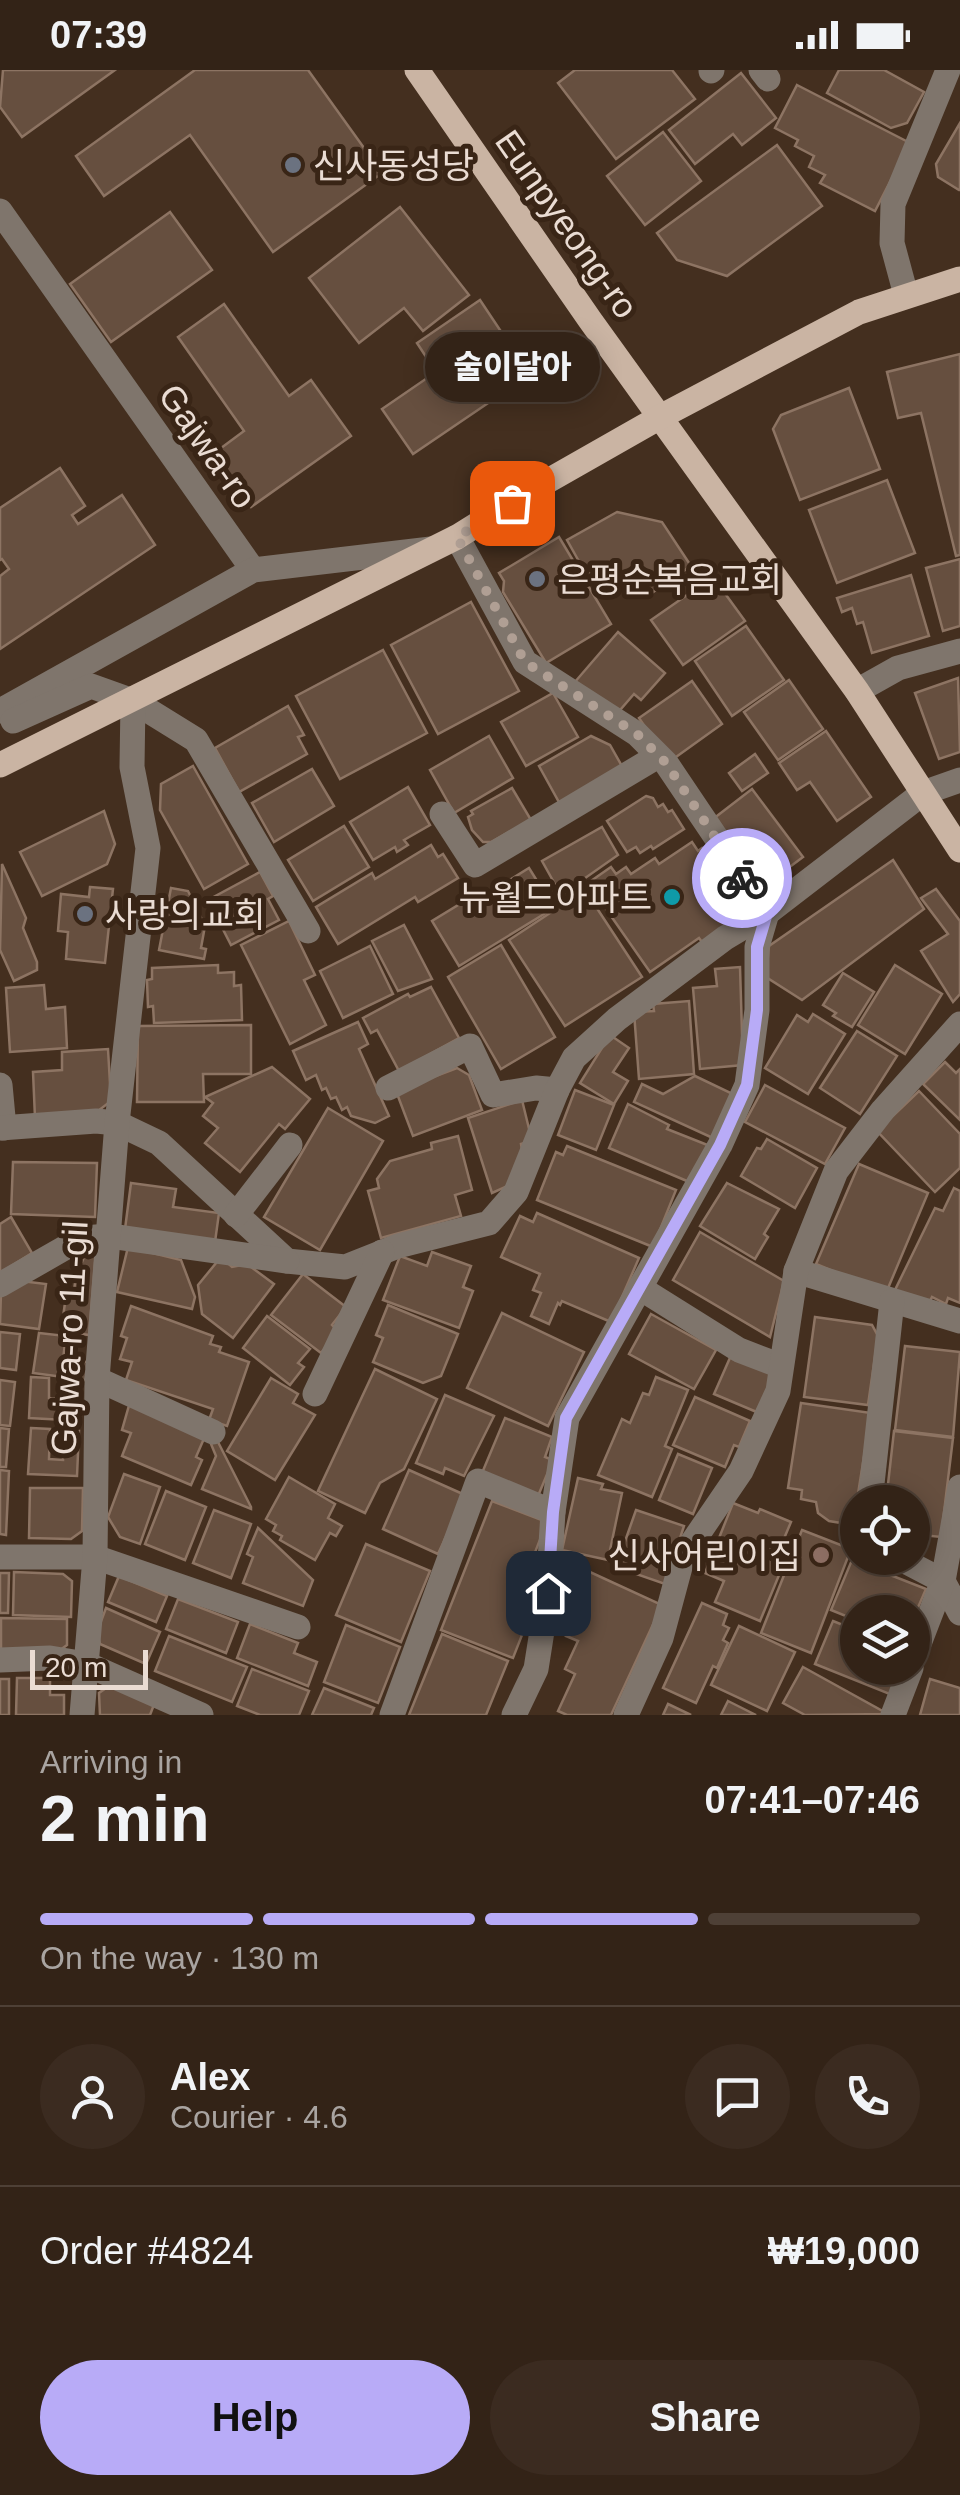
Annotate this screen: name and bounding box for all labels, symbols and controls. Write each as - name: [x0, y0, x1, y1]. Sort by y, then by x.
- text: 07:39: [50, 14, 147, 56]
- street label: Eunpyeong-ro: [488, 123, 646, 325]
- place label: 신사동성당: [313, 146, 474, 185]
- marker: 신사동성당: [282, 154, 304, 176]
- callout: 술이달아: [424, 333, 600, 403]
- text: 술이달아: [454, 349, 571, 385]
- street label: Gajwa-ro: [151, 377, 265, 515]
- pin: [470, 461, 555, 546]
- icon: bag: [485, 476, 540, 531]
- place label: 은평순복음교회: [557, 560, 782, 599]
- marker: 은평순복음교회: [526, 568, 548, 590]
- courier: [692, 828, 792, 928]
- icon: bike: [715, 851, 770, 906]
- place label: 뉴월드아파트: [459, 878, 652, 917]
- marker: 뉴월드아파트: [661, 886, 683, 908]
- place label: 사랑의교회: [105, 895, 266, 934]
- marker: 사랑의교회: [74, 903, 96, 925]
- street label: Gajwa-ro 11-gil: [43, 1220, 95, 1456]
- map controls: [840, 1485, 930, 1685]
- button: locate: [840, 1485, 930, 1575]
- place label: 신사어린이집: [608, 1536, 801, 1575]
- marker: 신사어린이집: [810, 1544, 832, 1566]
- pin: [506, 1551, 591, 1636]
- icon: home: [521, 1566, 576, 1621]
- button: layers: [840, 1595, 930, 1685]
- scale bar: [30, 1645, 148, 1690]
- text: 20 m: [45, 1652, 107, 1683]
- text: Arriving in: [40, 1744, 182, 1780]
- text: 07:41–07:46: [704, 1779, 920, 1821]
- text: 2 min: [40, 1782, 210, 1855]
- text: On the way · 130 m: [40, 1940, 319, 1976]
- button: person: [40, 2044, 145, 2149]
- button: chat: [685, 2044, 790, 2149]
- button: phone: [815, 2044, 920, 2149]
- text: Alex: [170, 2056, 250, 2098]
- text: Courier · 4.6: [170, 2099, 348, 2135]
- text: Order #4824: [40, 2230, 253, 2272]
- text: ₩19,000: [768, 2230, 920, 2272]
- button: Help: [40, 2360, 470, 2475]
- button: Share: [490, 2360, 920, 2475]

